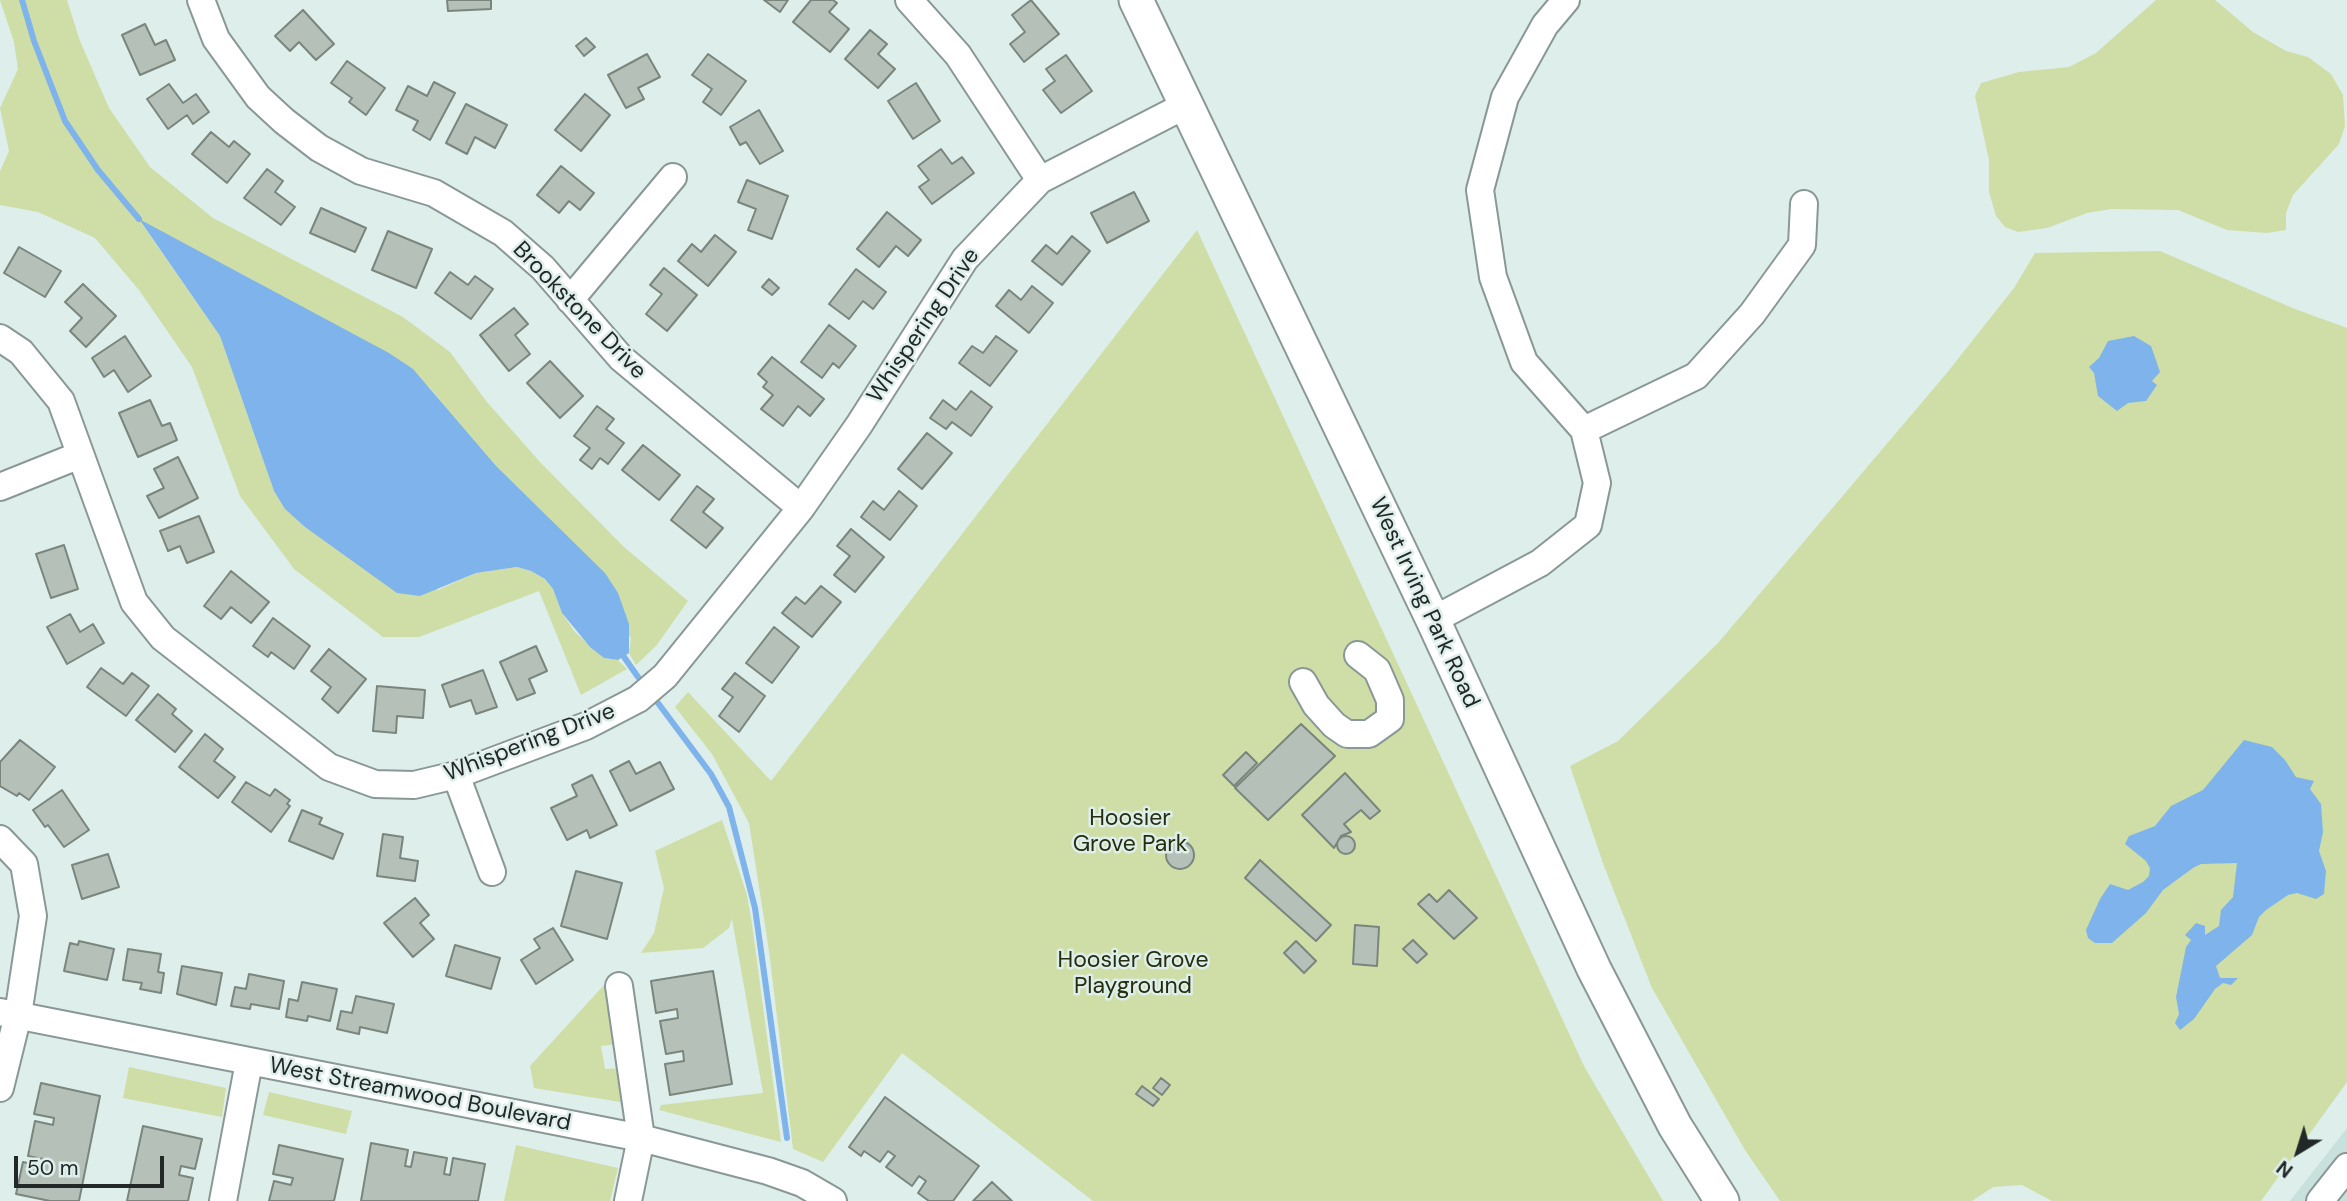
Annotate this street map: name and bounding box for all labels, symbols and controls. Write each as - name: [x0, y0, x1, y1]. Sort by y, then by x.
- street label: Brookstone Drive: [506, 237, 652, 385]
- street label: Whispering Drive: [862, 243, 986, 409]
- street label: West Irving Park Road: [1363, 493, 1485, 713]
- street label: Whispering Drive: [441, 698, 619, 788]
- park label: Hoosier Grove Park: [1073, 805, 1187, 859]
- park label: Hoosier Grove Playground: [1058, 947, 1208, 1001]
- street label: West Streamwood Boulevard: [267, 1052, 573, 1138]
- north arrow: [2263, 1117, 2333, 1187]
- scale bar: [18, 1142, 168, 1186]
- text: 50 m: [27, 1154, 78, 1182]
- text: N: [2272, 1155, 2298, 1183]

